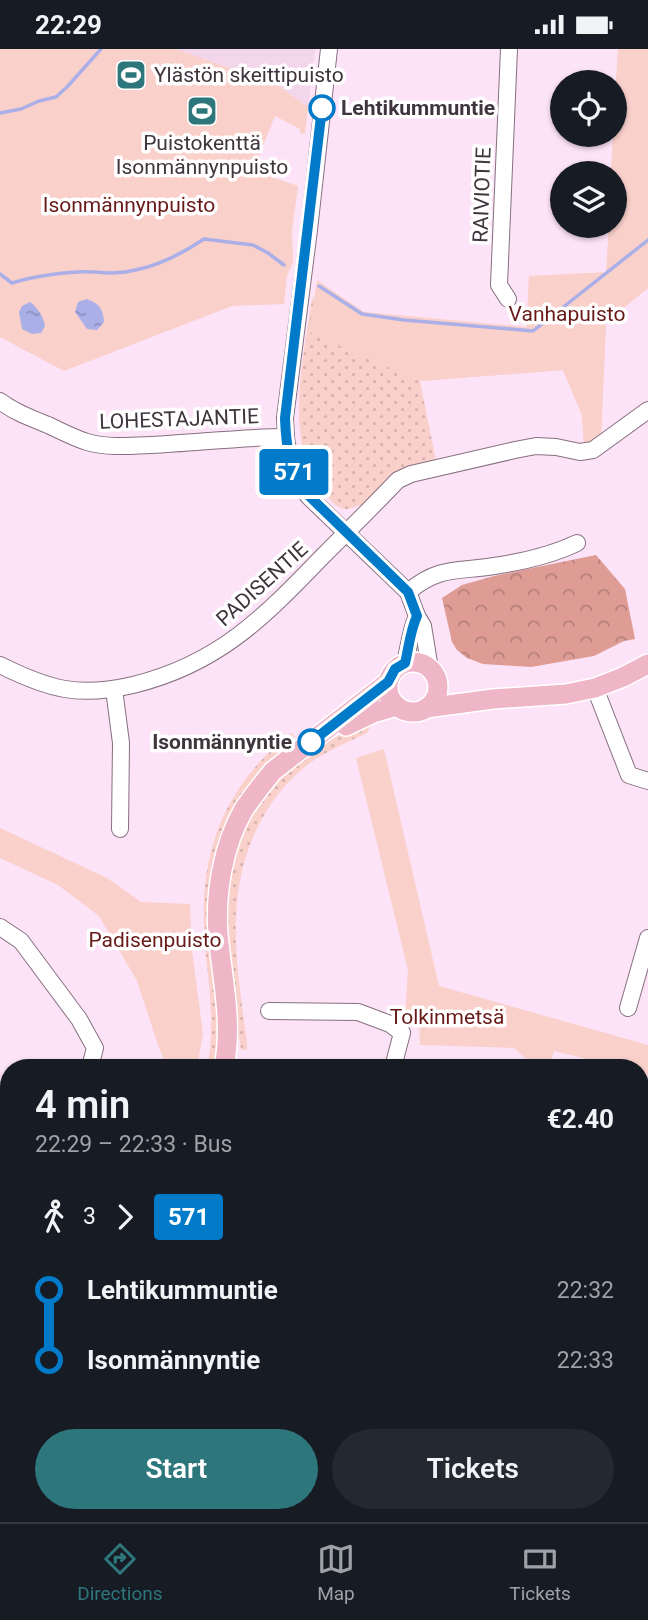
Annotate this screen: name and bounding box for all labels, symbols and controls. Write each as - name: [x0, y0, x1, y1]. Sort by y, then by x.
- text: 22:29: [35, 10, 102, 40]
- sports icon: Ylästön skeittipuisto: [114, 58, 148, 92]
- place label: Ylästön skeittipuisto: [154, 63, 344, 87]
- map controls: [550, 70, 627, 238]
- button: locate: [550, 70, 627, 147]
- sports icon: Puistokenttä Isonmännynpuisto: [185, 94, 219, 128]
- marker: Lehtikummuntie: [309, 95, 335, 121]
- place label: Lehtikummuntie: [341, 96, 495, 120]
- place label: Puistokenttä Isonmännynpuisto: [116, 131, 288, 179]
- street label: RAIVIOTIE: [468, 147, 496, 243]
- button: layers: [550, 161, 627, 238]
- park label: Isonmännynpuisto: [43, 193, 215, 217]
- park label: Vanhapuisto: [509, 302, 625, 326]
- street label: LOHESTAJANTIE: [99, 404, 259, 434]
- line badge: 571: [254, 449, 334, 495]
- text: 571: [273, 458, 315, 486]
- street label: PADISENTIE: [212, 537, 313, 631]
- marker: Isonmännyntie: [298, 729, 324, 755]
- place label: Isonmännyntie: [152, 730, 292, 754]
- park label: Padisenpuisto: [88, 928, 222, 952]
- park label: Tolkinmetsä: [390, 1005, 504, 1029]
- text: 4 min: [35, 1083, 130, 1127]
- text: €2.40: [547, 1104, 614, 1134]
- text: 22:29 – 22:33 · Bus: [35, 1131, 232, 1158]
- icon: walk: [35, 1198, 73, 1236]
- icon: forward: [106, 1198, 144, 1236]
- text: 3: [83, 1203, 96, 1230]
- text: 571: [168, 1203, 209, 1231]
- text: Lehtikummuntie: [87, 1275, 278, 1305]
- text: 22:32: [557, 1277, 614, 1304]
- text: Isonmännyntie: [87, 1345, 260, 1375]
- text: 22:33: [557, 1347, 614, 1374]
- button: Start: [35, 1429, 318, 1509]
- button: Tickets: [332, 1429, 614, 1509]
- tab: Directions: [77, 1540, 163, 1605]
- tab: Map: [317, 1540, 355, 1605]
- tab: Tickets: [509, 1540, 571, 1605]

